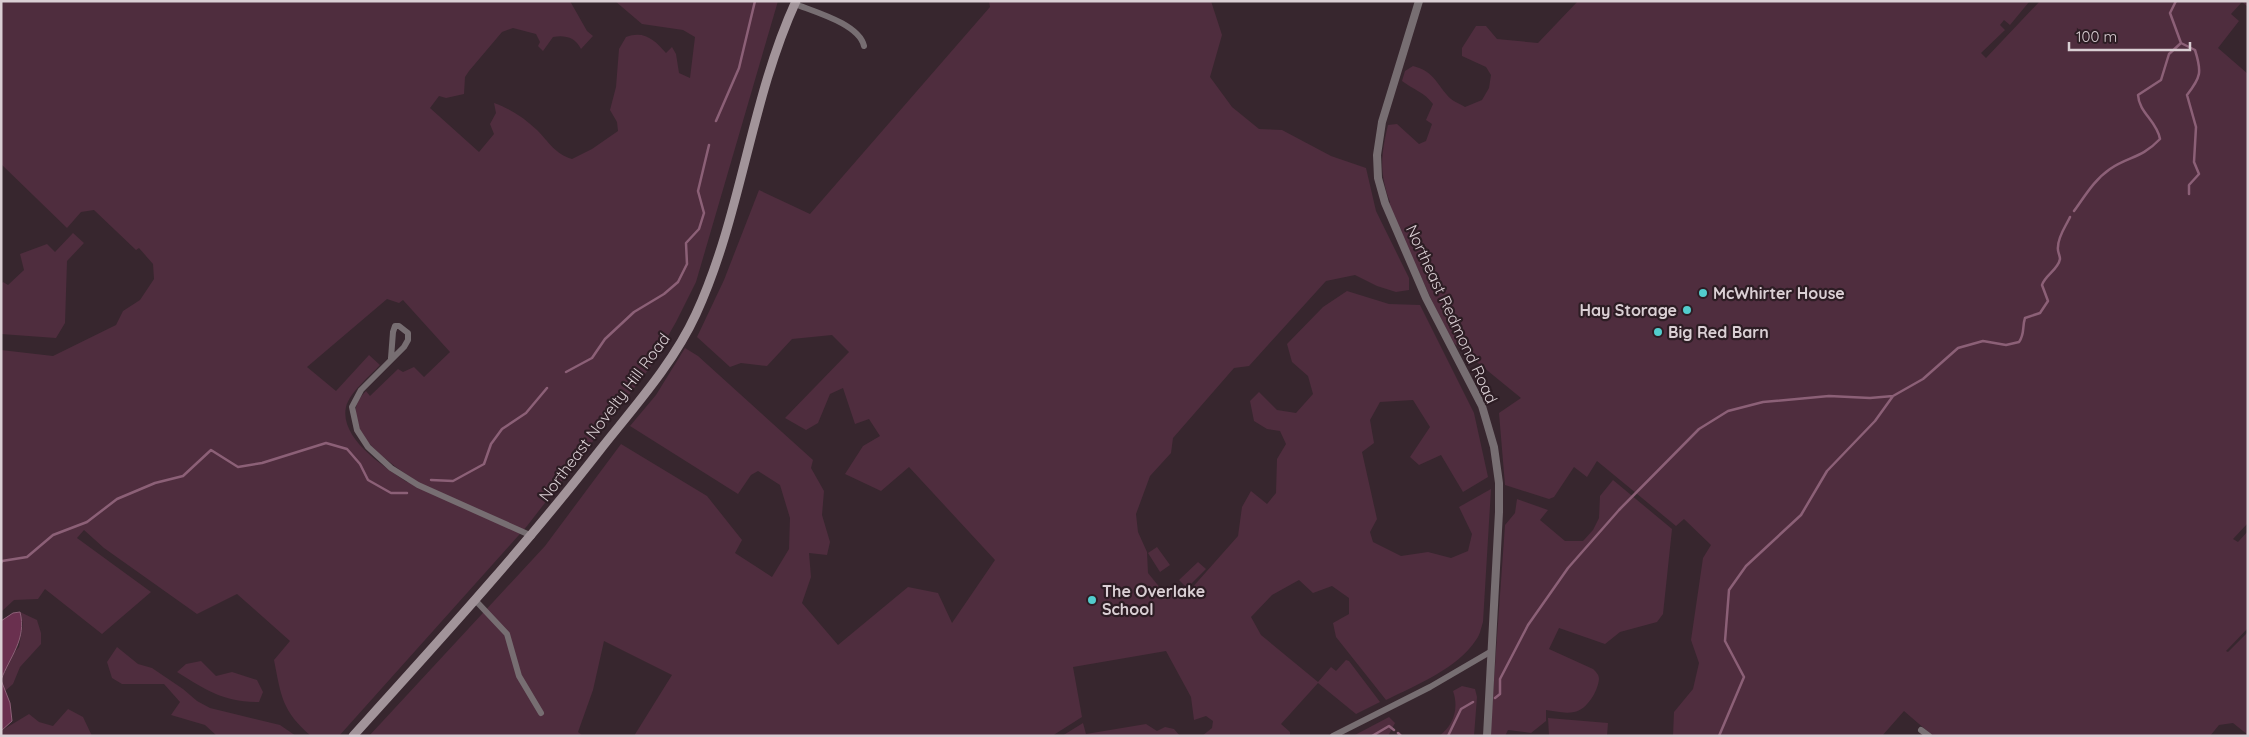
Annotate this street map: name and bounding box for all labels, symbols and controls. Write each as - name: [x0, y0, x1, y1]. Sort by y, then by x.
- scale bar: [2069, 20, 2190, 52]
- text: 100 m: [2076, 27, 2117, 46]
- street label: Northeast Redmond Road: [1402, 222, 1502, 406]
- place label: McWhirter House: [1713, 283, 1845, 303]
- marker: McWhirter House: [1697, 287, 1709, 299]
- place label: Hay Storage: [1579, 300, 1677, 320]
- marker: Hay Storage: [1681, 304, 1693, 316]
- place label: Big Red Barn: [1668, 322, 1769, 342]
- marker: Big Red Barn: [1652, 326, 1664, 338]
- street label: Northeast Novelty Hill Road: [534, 329, 674, 505]
- place label: The Overlake School: [1102, 581, 1205, 619]
- marker: The Overlake School: [1086, 594, 1098, 606]

